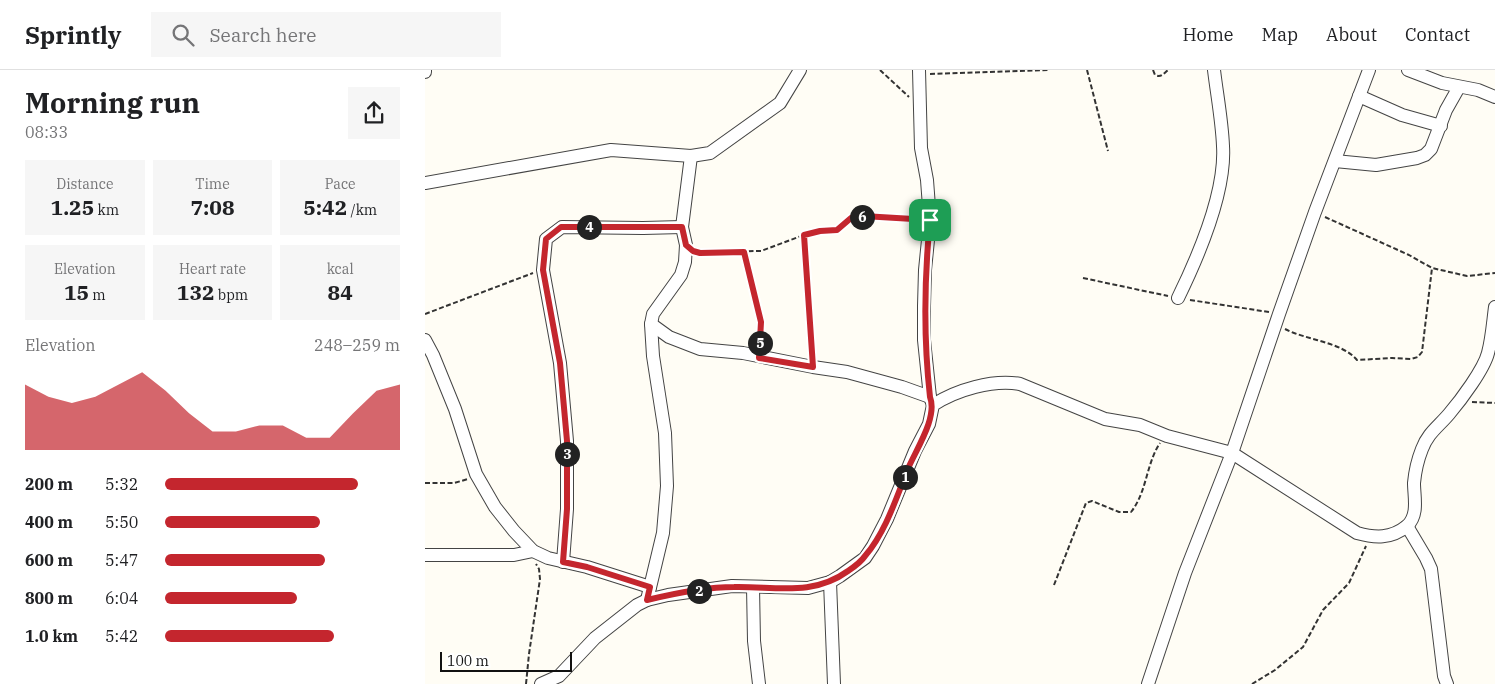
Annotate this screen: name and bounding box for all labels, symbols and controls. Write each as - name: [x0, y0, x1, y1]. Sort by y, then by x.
- search box: [151, 12, 501, 57]
- text: Sprintly: [25, 19, 121, 51]
- icon: search: [169, 21, 197, 49]
- text: Search here: [209, 23, 316, 47]
- text: Home: [1182, 23, 1234, 46]
- text: Map: [1262, 23, 1298, 46]
- text: About: [1326, 23, 1377, 46]
- text: Contact: [1405, 23, 1470, 46]
- text: Morning run: [25, 84, 200, 121]
- button: share: [348, 87, 400, 139]
- text: 08:33: [25, 122, 68, 142]
- text: Distance: [56, 175, 113, 193]
- text: Time: [195, 175, 230, 193]
- text: Pace: [325, 175, 356, 193]
- text: 1.25: [51, 193, 94, 221]
- text: 7:08: [190, 193, 235, 221]
- text: 5:42: [303, 193, 347, 221]
- pin: [909, 199, 951, 241]
- text: km: [94, 201, 119, 219]
- text: /km: [347, 201, 377, 219]
- pin: 6: [849, 204, 875, 230]
- icon: arrive: [916, 206, 944, 234]
- text: 6: [858, 208, 867, 226]
- pin: 4: [577, 214, 601, 240]
- text: 4: [585, 218, 594, 236]
- text: Elevation: [54, 260, 116, 278]
- text: Heart rate: [179, 260, 246, 278]
- text: kcal: [327, 260, 354, 278]
- text: 15: [64, 278, 89, 306]
- text: 132: [177, 278, 215, 306]
- text: 84: [328, 278, 353, 306]
- text: m: [89, 286, 106, 304]
- text: bpm: [215, 286, 248, 304]
- pin: 5: [747, 330, 773, 356]
- text: 5: [756, 334, 765, 352]
- text: Elevation: [25, 335, 95, 355]
- text: 248–259 m: [314, 335, 400, 355]
- pin: 3: [555, 442, 579, 466]
- text: 3: [563, 445, 572, 463]
- pin: 1: [893, 464, 917, 490]
- text: 1: [901, 468, 910, 486]
- text: 200 m: [25, 474, 73, 494]
- text: 5:32: [105, 474, 138, 494]
- text: 400 m: [25, 512, 73, 532]
- text: 5:50: [105, 512, 138, 532]
- text: 600 m: [25, 550, 73, 570]
- text: 5:47: [105, 550, 138, 570]
- pin: 2: [687, 578, 711, 604]
- text: 2: [695, 582, 704, 600]
- text: 800 m: [25, 588, 73, 608]
- text: 6:04: [105, 588, 138, 608]
- text: 1.0 km: [25, 626, 78, 646]
- text: 5:42: [105, 626, 138, 646]
- scale bar: [440, 649, 573, 672]
- text: 100 m: [447, 652, 489, 670]

